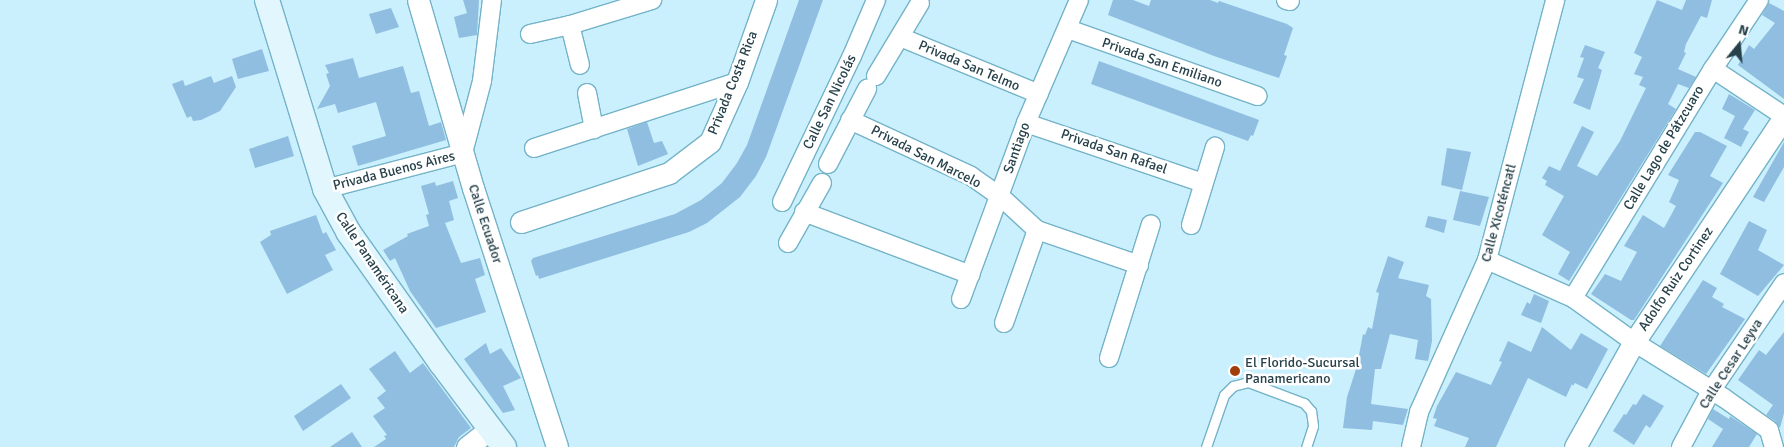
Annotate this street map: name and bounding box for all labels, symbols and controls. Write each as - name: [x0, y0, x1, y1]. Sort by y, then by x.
- north arrow: [1714, 20, 1764, 70]
- text: N: [1736, 21, 1751, 40]
- street label: Privada Costa Rica: [705, 29, 761, 137]
- street label: Privada San Emiliano: [1100, 35, 1224, 91]
- street label: Privada San Telmo: [916, 37, 1022, 95]
- street label: Calle San Nicolás: [800, 52, 860, 152]
- street label: Calle Lago de Pátzcuaro: [1620, 83, 1708, 213]
- street label: Santiago: [1000, 120, 1034, 176]
- street label: Privada San Marcelo: [868, 122, 984, 192]
- street label: Privada San Rafael: [1059, 126, 1169, 178]
- street label: Privada Buenos Aires: [331, 148, 457, 194]
- street label: Calle Xicoténcatl: [1478, 162, 1520, 264]
- street label: Calle Ecuador: [464, 182, 506, 266]
- street label: Calle Panaméricana: [332, 209, 412, 317]
- street label: Adolfo Ruiz Cortinez: [1635, 224, 1717, 334]
- street label: Calle Cesar Leyva: [1696, 316, 1766, 412]
- place label: El Florido-Sucursal Panamericano: [1245, 355, 1360, 388]
- marker: El Florido-Sucursal Panamericano: [1229, 365, 1241, 377]

